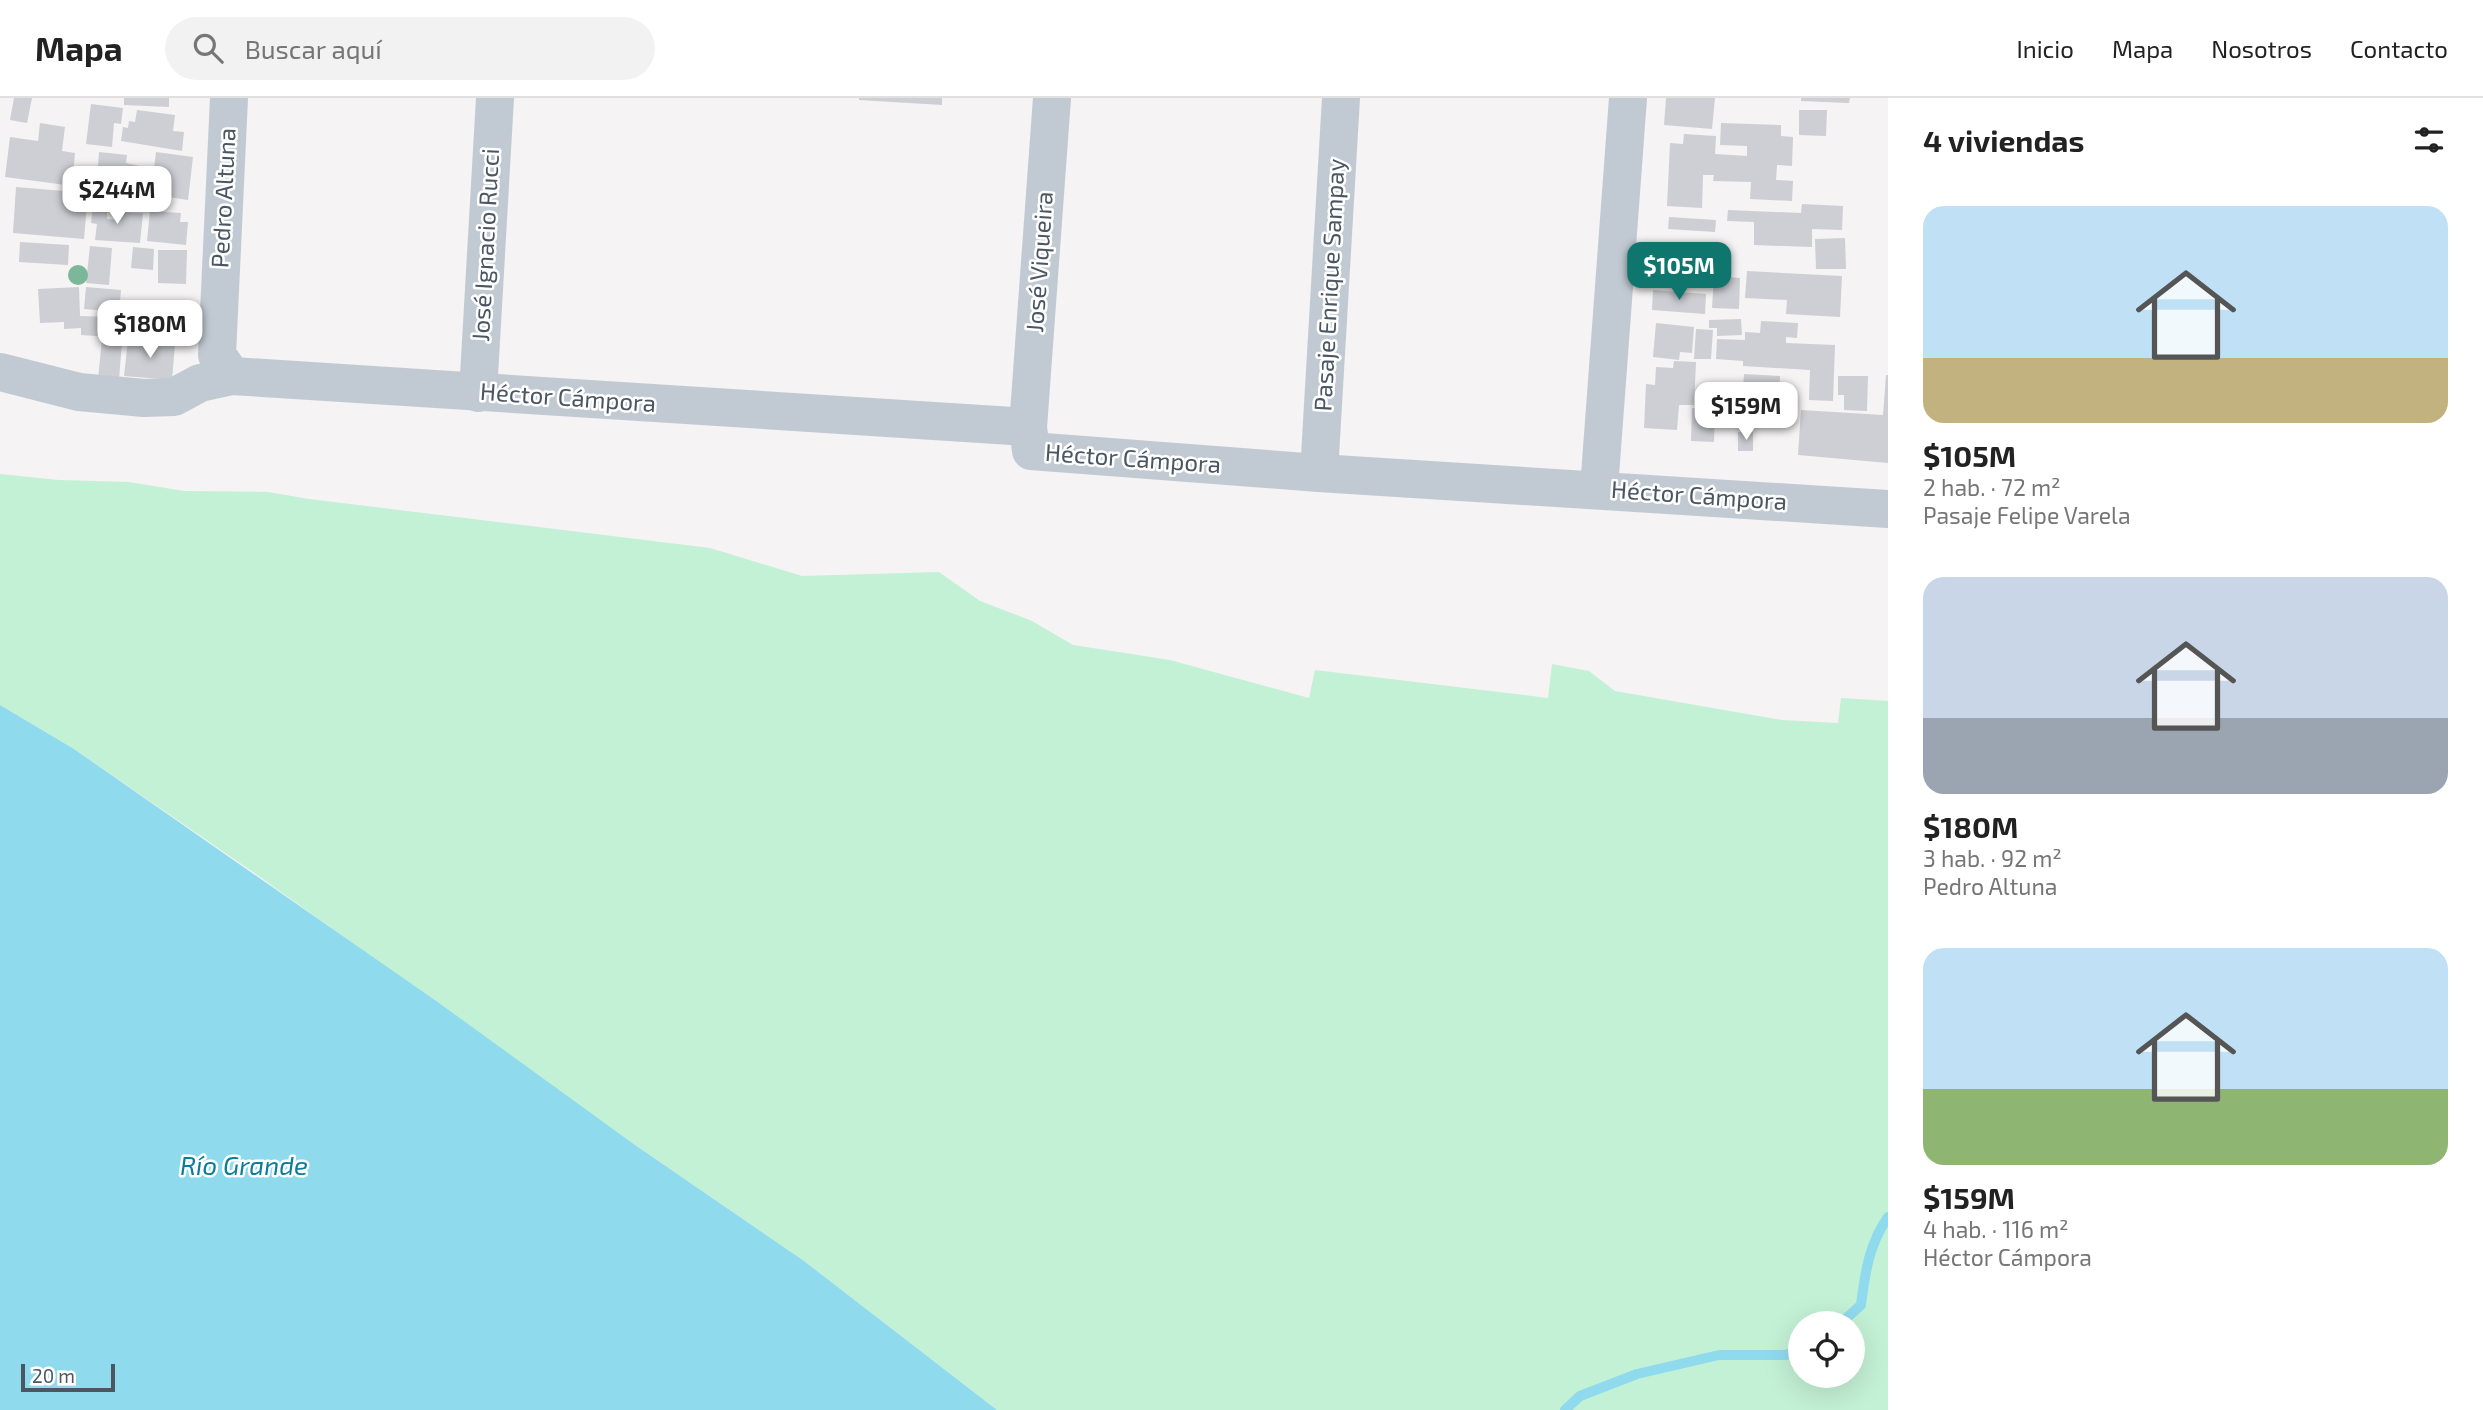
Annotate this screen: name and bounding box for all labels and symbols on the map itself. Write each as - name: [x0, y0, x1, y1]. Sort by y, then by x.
- street label: Pedro Altuna: [204, 127, 241, 269]
- street label: José Ignacio Rucci: [465, 148, 504, 342]
- street label: Pasaje Enrique Sampay: [1307, 158, 1350, 412]
- pin: $244M: [68, 166, 166, 226]
- street label: José Viqueira: [1019, 190, 1058, 333]
- pin: $105M: [1630, 242, 1728, 302]
- pin: $180M: [101, 300, 199, 360]
- street label: Héctor Cámpora: [479, 376, 657, 417]
- pin: $159M: [1697, 382, 1795, 442]
- street label: Héctor Cámpora: [1044, 437, 1222, 478]
- street label: Héctor Cámpora: [1610, 474, 1788, 515]
- water label: Río Grande: [180, 1149, 308, 1180]
- scale bar: [21, 1361, 116, 1393]

